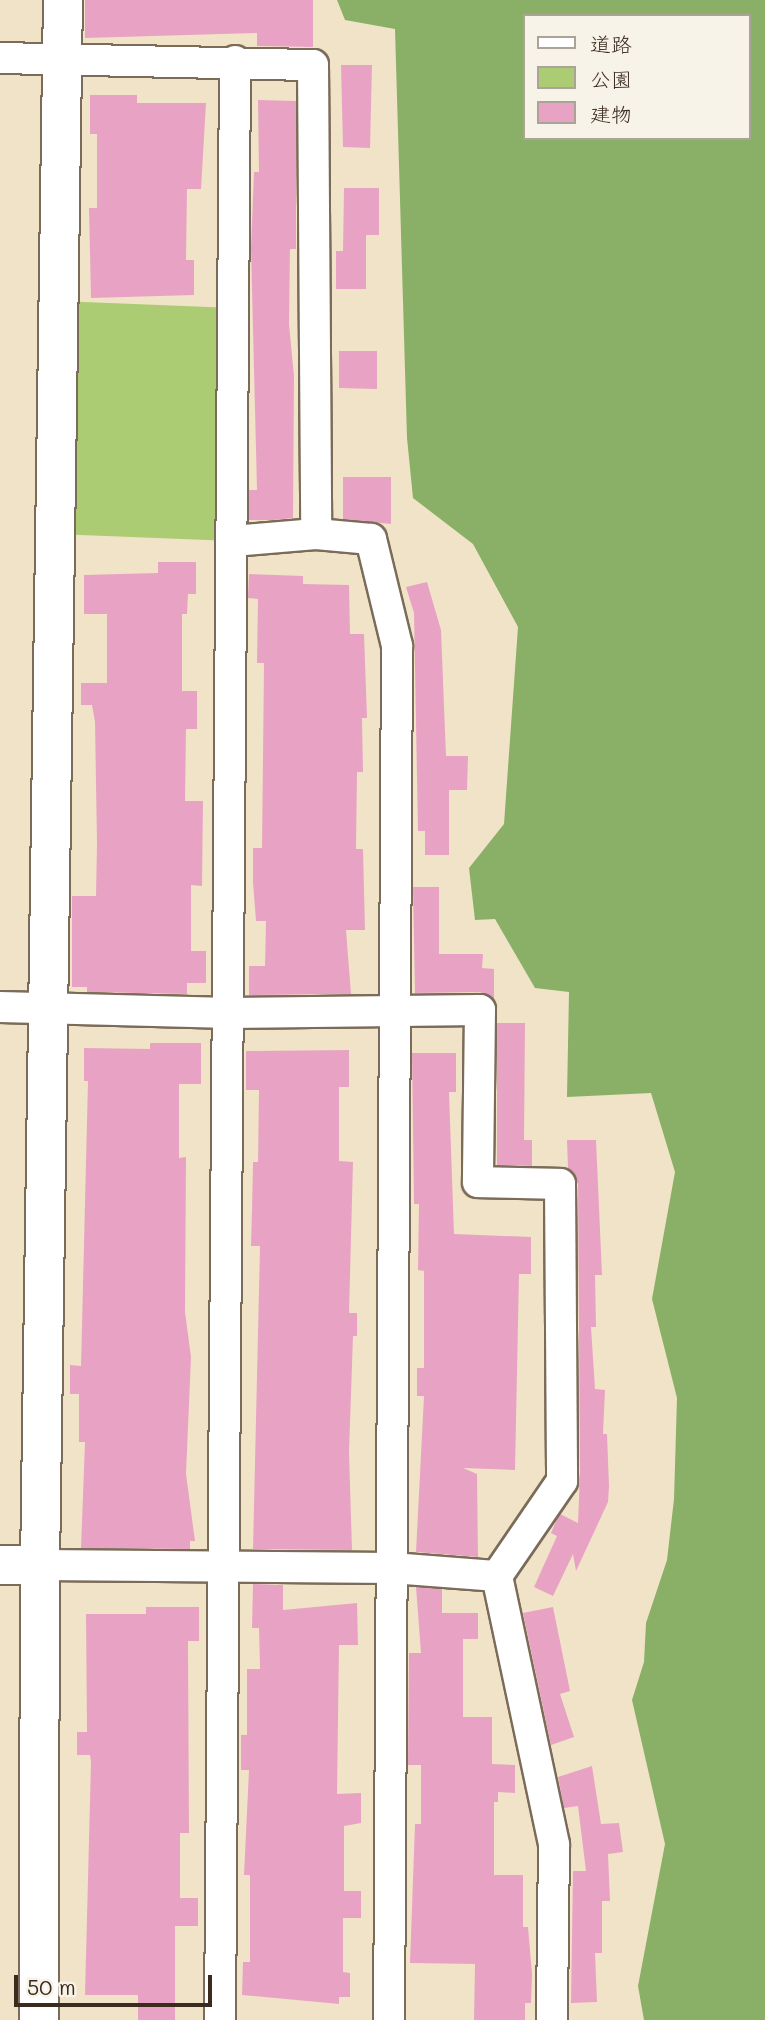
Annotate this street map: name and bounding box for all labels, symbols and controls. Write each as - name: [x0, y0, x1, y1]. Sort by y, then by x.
- legend: [524, 14, 751, 140]
- text: 道路: [590, 30, 632, 57]
- text: 公園: [590, 65, 632, 92]
- text: 建物: [590, 100, 632, 127]
- scale bar: [18, 1960, 215, 2004]
- text: 50 m: [27, 1973, 76, 2000]

